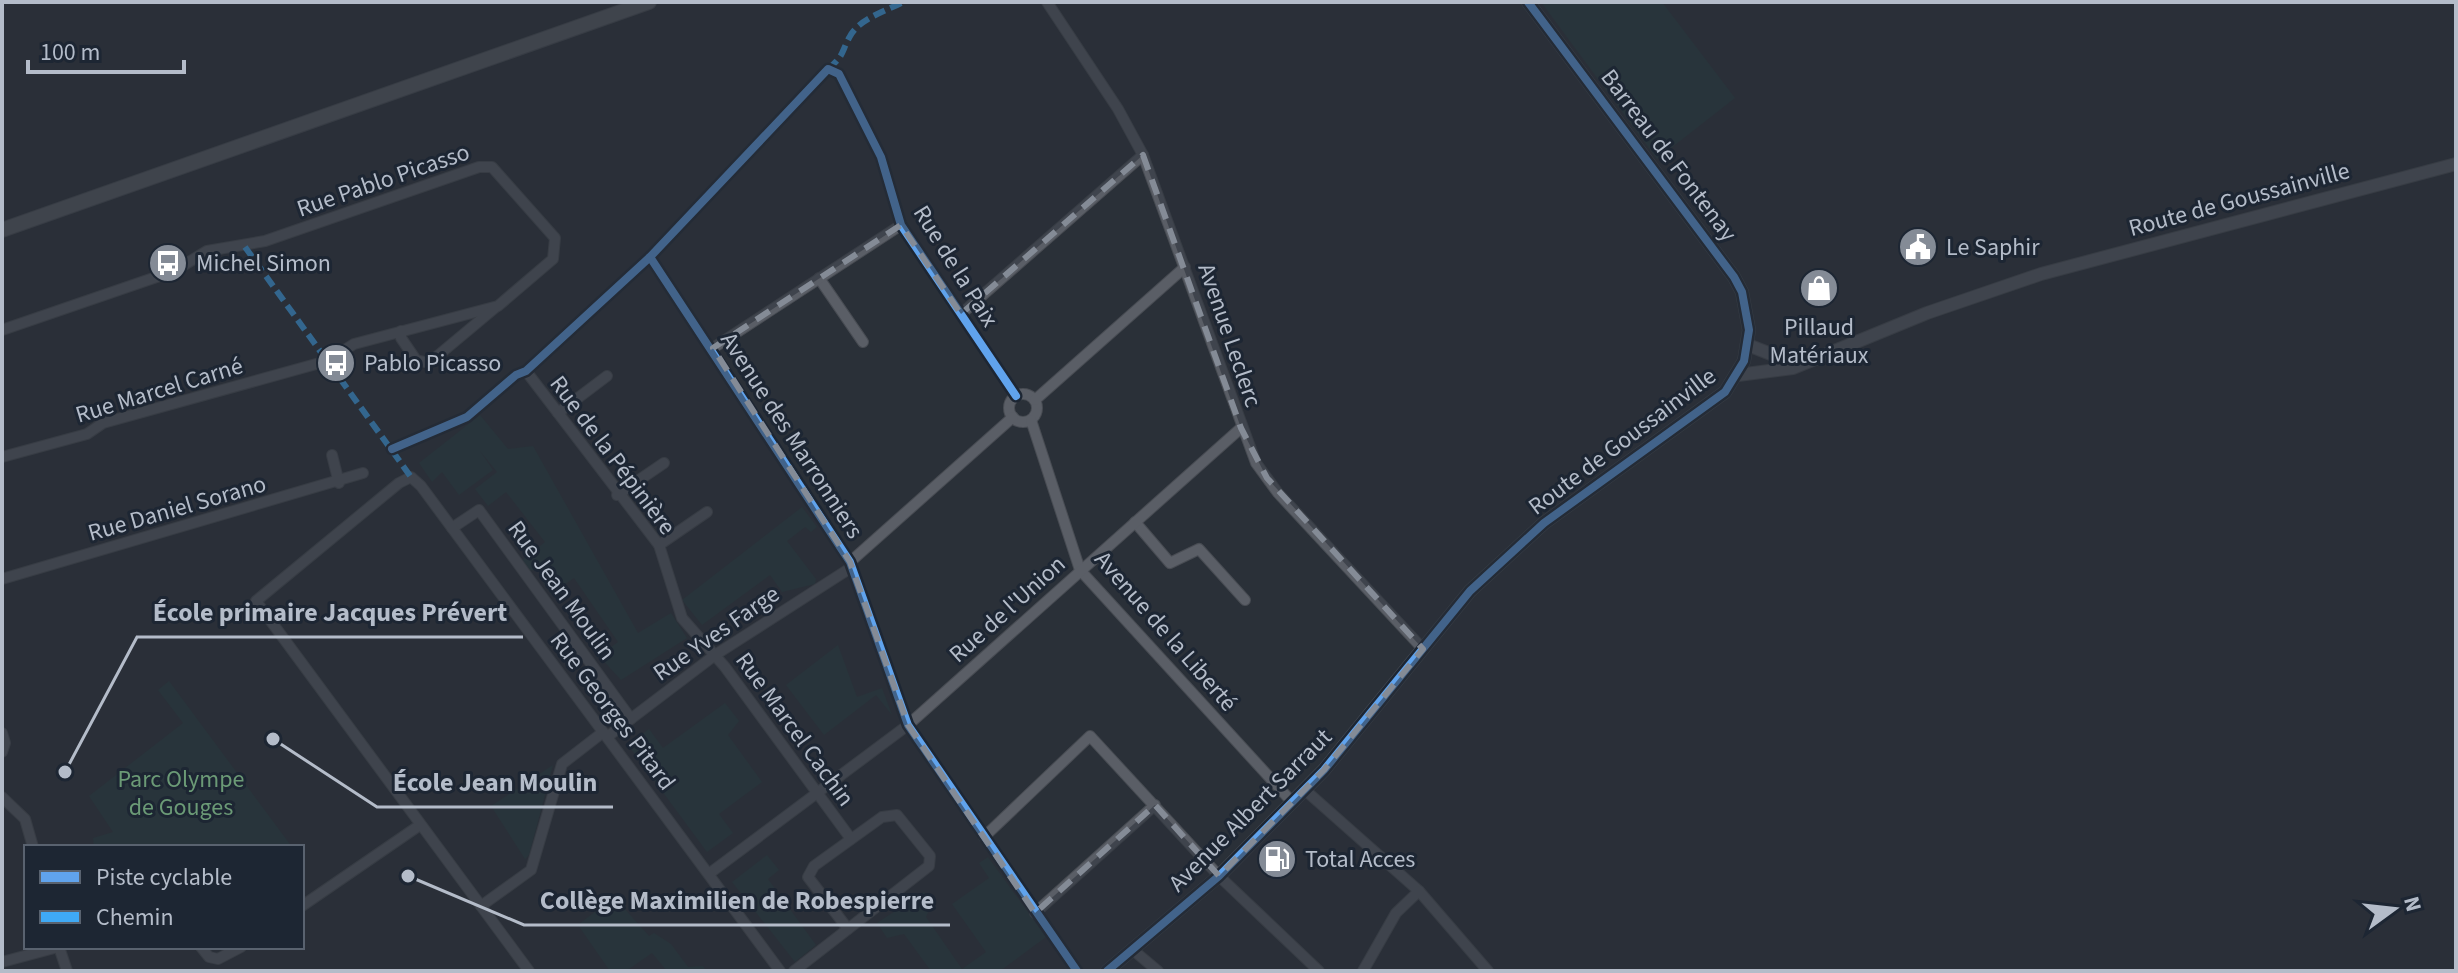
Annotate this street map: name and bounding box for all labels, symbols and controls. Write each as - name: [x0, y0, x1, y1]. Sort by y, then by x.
- scale bar: [28, 24, 184, 74]
- text: 100 m: [40, 35, 100, 70]
- street label: Barreau de Fontenay: [1592, 62, 1745, 249]
- street label: Rue Pablo Picasso: [292, 135, 474, 226]
- street label: Route de Goussainville: [2125, 153, 2353, 246]
- street label: Rue de la Paix: [904, 199, 1007, 334]
- public building icon: Le Saphir: [1897, 226, 1939, 268]
- place label: Le Saphir: [1946, 230, 2040, 265]
- bus stop icon: Michel Simon: [147, 242, 189, 284]
- place label: Michel Simon: [196, 246, 331, 281]
- street label: Avenue Leclerc: [1189, 259, 1271, 412]
- shop icon: Pillaud Matériaux: [1798, 267, 1840, 309]
- place label: Pillaud Matériaux: [1770, 310, 1869, 373]
- street label: Avenue des Marronniers: [711, 325, 872, 546]
- bus stop icon: Pablo Picasso: [315, 342, 357, 384]
- place label: Pablo Picasso: [364, 346, 501, 381]
- street label: Rue Marcel Carné: [71, 348, 247, 433]
- street label: Route de Goussainville: [1521, 359, 1724, 524]
- street label: Rue de la Pépinière: [541, 368, 684, 542]
- street label: Rue Daniel Sorano: [84, 466, 270, 551]
- street label: Rue Jean Moulin: [499, 513, 624, 667]
- street label: Avenue de la Liberté: [1086, 543, 1245, 719]
- street label: Rue de l'Union: [941, 547, 1073, 671]
- street label: Rue Yves Farge: [646, 577, 787, 690]
- callout: École primaire Jacques Prévert: [137, 587, 523, 637]
- text: École primaire Jacques Prévert: [153, 594, 507, 631]
- street label: Rue Georges Pitard: [541, 625, 684, 798]
- street label: Rue Marcel Cachin: [727, 645, 863, 814]
- street label: Avenue Albert Sarraut: [1161, 721, 1340, 900]
- callout: École Jean Moulin: [377, 757, 613, 807]
- park label: Parc Olympe de Gouges: [118, 762, 244, 825]
- text: École Jean Moulin: [393, 764, 597, 801]
- fuel station icon: Total Acces: [1256, 838, 1298, 880]
- place label: Total Acces: [1305, 842, 1415, 877]
- legend: [24, 845, 304, 949]
- text: Piste cyclable: [96, 860, 232, 895]
- north arrow: [2354, 869, 2434, 949]
- callout: Collège Maximilien de Robespierre: [524, 875, 950, 925]
- text: Collège Maximilien de Robespierre: [540, 882, 934, 919]
- text: N: [2395, 893, 2430, 915]
- text: Chemin: [96, 900, 174, 935]

